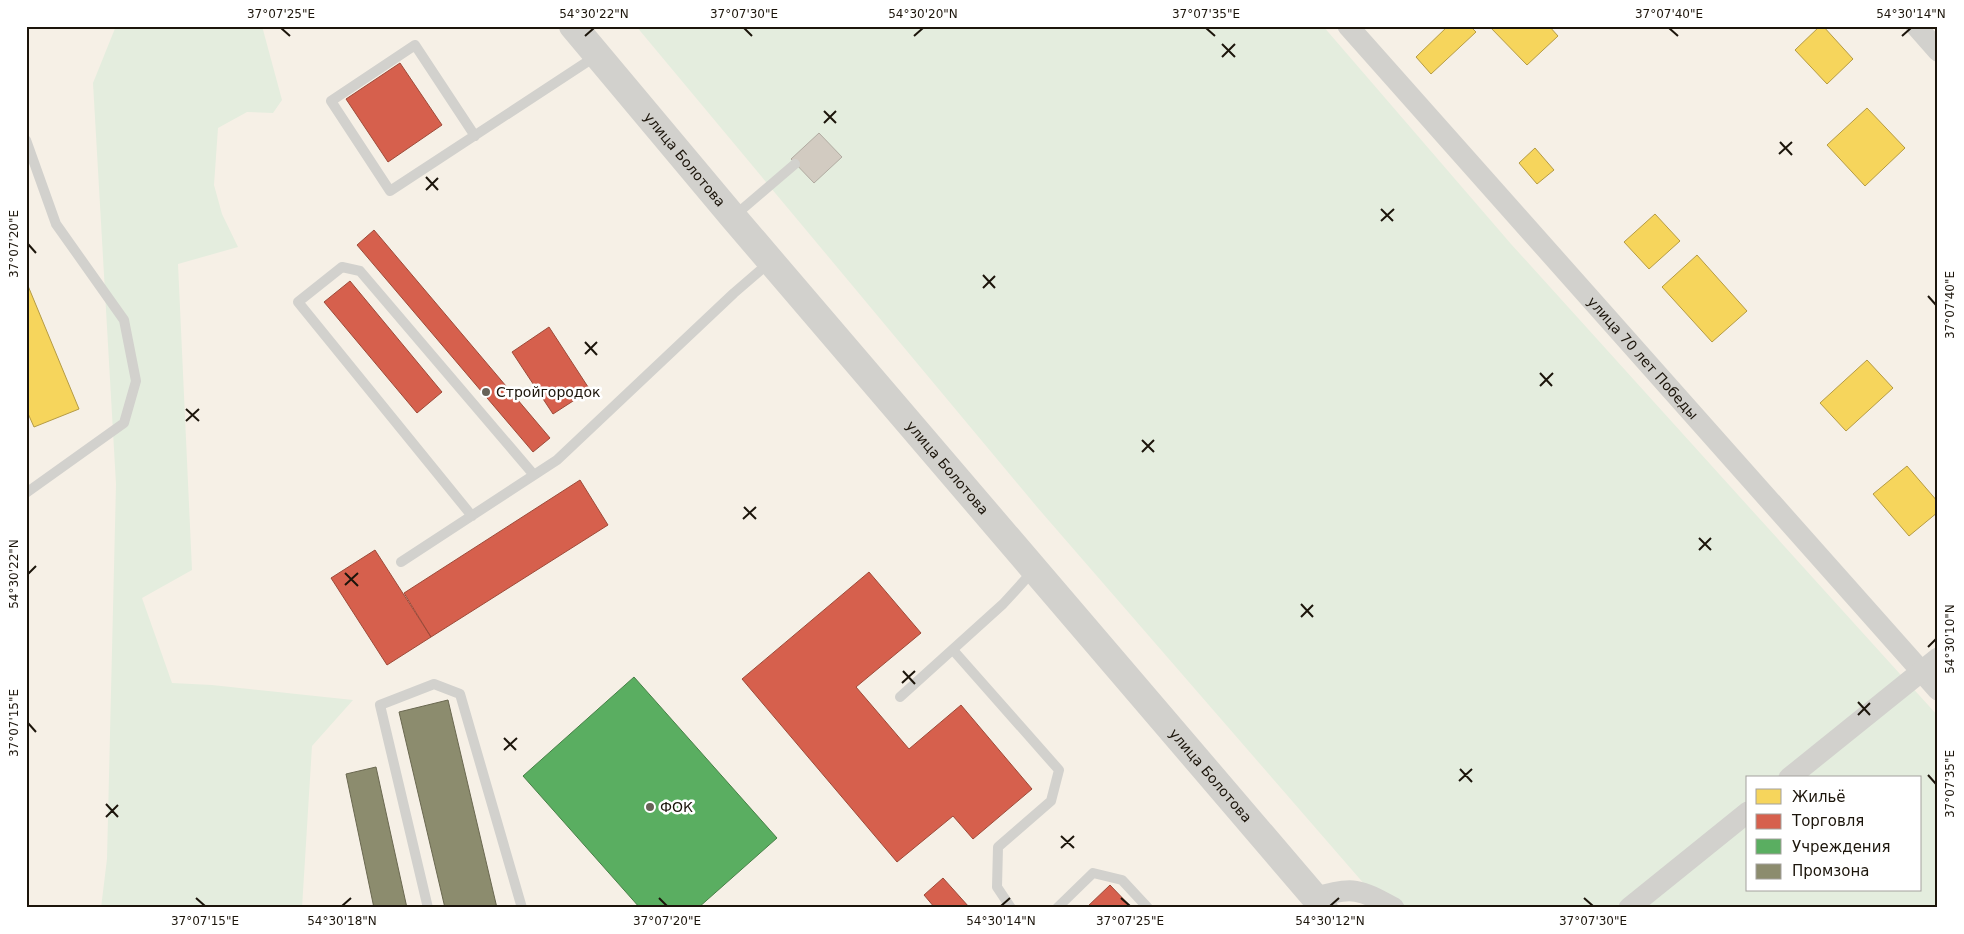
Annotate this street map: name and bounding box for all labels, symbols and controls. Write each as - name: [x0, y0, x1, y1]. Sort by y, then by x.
- text: 37°07'25"E: [247, 7, 315, 21]
- text: 54°30'22"N: [559, 7, 629, 21]
- text: 37°07'30"E: [710, 7, 778, 21]
- text: 54°30'20"N: [888, 7, 958, 21]
- text: 37°07'35"E: [1172, 7, 1240, 21]
- text: 37°07'40"E: [1635, 7, 1703, 21]
- text: 54°30'14"N: [1876, 7, 1946, 21]
- street label: улица Болотова: [641, 109, 729, 210]
- text: 37°07'20"E: [7, 210, 21, 278]
- text: 37°07'40"E: [1943, 271, 1957, 339]
- street label: улица 70 лет Победы: [1584, 293, 1702, 422]
- place label: Стройгородок: [496, 384, 601, 400]
- marker: Стройгородок: [480, 386, 492, 398]
- street label: улица Болотова: [903, 418, 992, 518]
- text: 54°30'22"N: [7, 539, 21, 609]
- text: 54°30'10"N: [1943, 604, 1957, 674]
- text: 37°07'15"E: [7, 689, 21, 757]
- street label: улица Болотова: [1166, 725, 1255, 826]
- text: 37°07'35"E: [1943, 750, 1957, 818]
- legend: [1746, 776, 1922, 892]
- text: Жильё: [1792, 788, 1846, 806]
- place label: ФОК: [660, 799, 693, 815]
- marker: ФОК: [644, 801, 656, 813]
- text: Торговля: [1791, 812, 1864, 830]
- text: Учреждения: [1792, 838, 1890, 856]
- text: Промзона: [1792, 862, 1869, 880]
- text: 37°07'15"E: [171, 914, 239, 928]
- text: 54°30'18"N: [307, 914, 377, 928]
- text: 37°07'20"E: [633, 914, 701, 928]
- text: 54°30'14"N: [966, 914, 1036, 928]
- text: 37°07'25"E: [1096, 914, 1164, 928]
- text: 54°30'12"N: [1295, 914, 1365, 928]
- text: 37°07'30"E: [1559, 914, 1627, 928]

